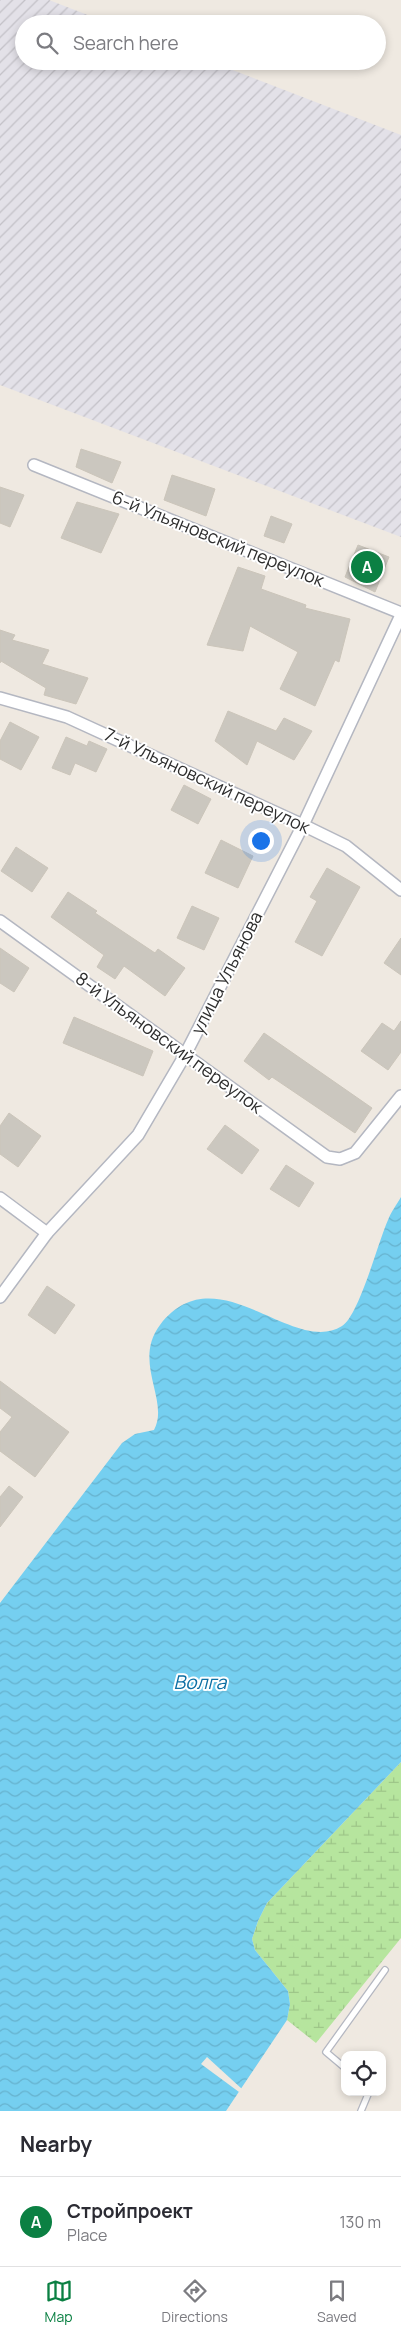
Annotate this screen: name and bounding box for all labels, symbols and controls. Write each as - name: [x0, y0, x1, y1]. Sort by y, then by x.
- search box: [15, 15, 386, 70]
- icon: search: [33, 29, 61, 57]
- text: Search here: [73, 30, 179, 56]
- street label: 6-й Ульяновский переулок: [109, 484, 329, 592]
- pin: A: [351, 548, 383, 586]
- street label: 7-й Ульяновский переулок: [101, 722, 315, 839]
- your location: [248, 828, 274, 854]
- street label: улица Ульянова: [185, 907, 267, 1038]
- street label: 8-й Ульяновский переулок: [71, 966, 269, 1119]
- water label: Волга: [174, 1669, 228, 1695]
- map controls: [341, 2051, 386, 2096]
- button: locate: [341, 2051, 386, 2096]
- text: Nearby: [20, 2130, 92, 2158]
- text: Стройпроект: [67, 2198, 193, 2224]
- text: A: [31, 2211, 41, 2233]
- text: 130 m: [339, 2211, 381, 2233]
- text: Place: [67, 2224, 107, 2246]
- tab: Map: [45, 2277, 73, 2326]
- tab: Directions: [162, 2277, 228, 2326]
- tab: Saved: [317, 2277, 356, 2326]

